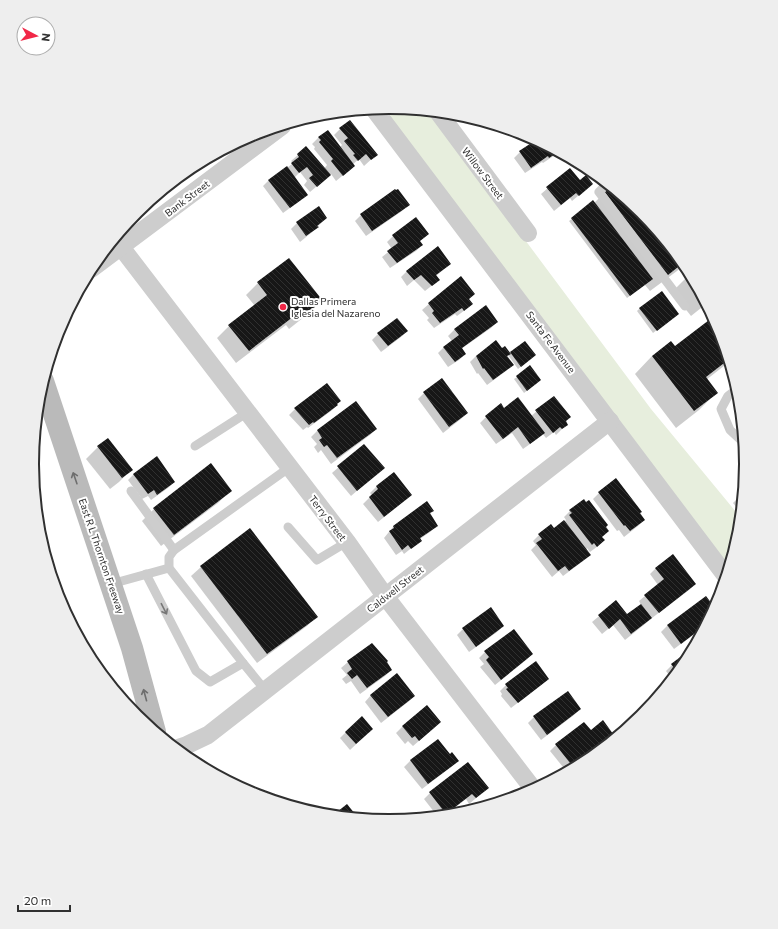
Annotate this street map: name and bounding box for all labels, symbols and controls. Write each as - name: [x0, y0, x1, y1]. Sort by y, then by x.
- north arrow: [16, 16, 56, 56]
- text: N: [39, 32, 53, 42]
- street label: Willow Street: [460, 145, 506, 201]
- street label: Bank Street: [162, 177, 212, 219]
- place label: Dallas Primera Iglesia del Nazareno: [291, 295, 381, 319]
- marker: Dallas Primera Iglesia del Nazareno: [278, 302, 288, 312]
- street label: Santa Fe Avenue: [524, 309, 578, 375]
- one-way arrow: [71, 472, 79, 484]
- street label: Terry Street: [307, 493, 349, 543]
- street label: East R L Thornton Freeway: [77, 497, 127, 615]
- street label: Caldwell Street: [364, 563, 426, 615]
- one-way arrow: [161, 602, 168, 614]
- one-way arrow: [141, 689, 148, 702]
- scale bar: [18, 887, 70, 913]
- text: 20 m: [24, 893, 51, 907]

